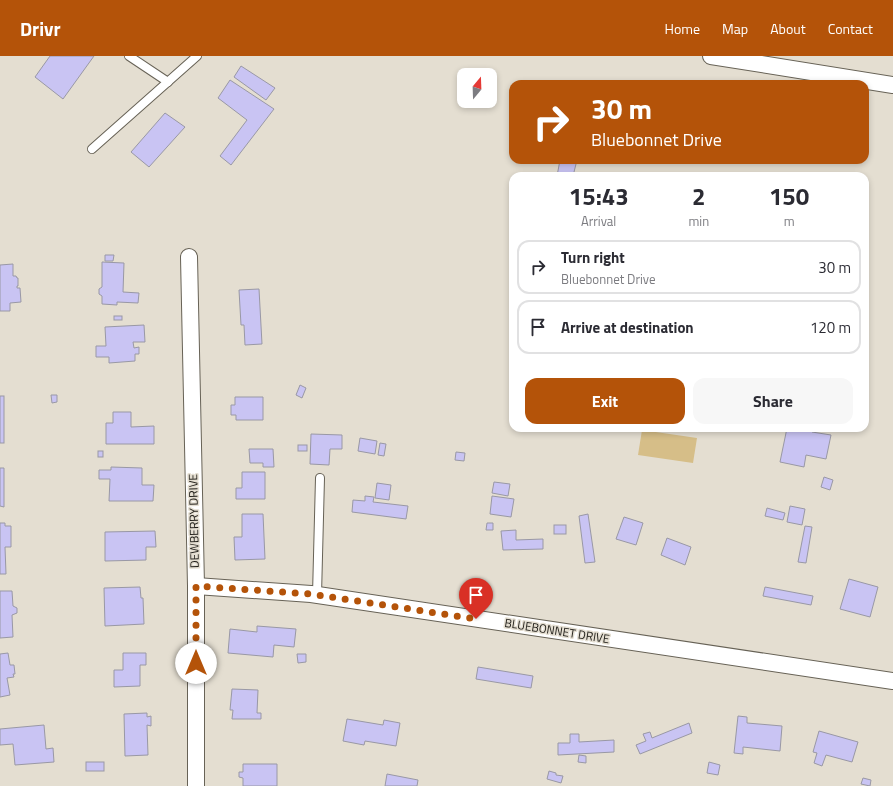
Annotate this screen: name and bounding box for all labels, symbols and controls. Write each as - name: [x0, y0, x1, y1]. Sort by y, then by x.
- text: Drivr: [20, 14, 61, 43]
- text: Home: [665, 18, 700, 39]
- text: Map: [722, 18, 748, 39]
- text: About: [770, 18, 806, 39]
- text: Contact: [828, 18, 873, 39]
- north arrow: [457, 68, 497, 108]
- map controls: [457, 68, 497, 108]
- text: 30 m: [591, 87, 652, 130]
- icon: right: [525, 96, 577, 148]
- text: Bluebonnet Drive: [591, 126, 722, 153]
- text: 15:43: [569, 178, 629, 214]
- text: 2: [692, 178, 706, 214]
- text: 150: [769, 178, 809, 214]
- text: Arrival: [581, 211, 616, 231]
- text: min: [688, 211, 709, 231]
- text: m: [784, 211, 795, 231]
- text: Turn right: [561, 246, 625, 269]
- icon: right: [527, 256, 549, 278]
- text: 30 m: [818, 256, 851, 279]
- text: Bluebonnet Drive: [561, 269, 656, 289]
- icon: arrive: [527, 316, 549, 338]
- text: Arrive at destination: [561, 316, 694, 339]
- text: 120 m: [810, 316, 851, 339]
- button: Exit: [525, 378, 685, 424]
- button: Share: [693, 378, 853, 424]
- street label: DEWBERRY DRIVE: [183, 473, 204, 568]
- pin: [459, 578, 493, 619]
- icon: arrive: [465, 584, 487, 606]
- street label: BLUEBONNET DRIVE: [503, 613, 611, 648]
- position arrow: [175, 642, 217, 684]

